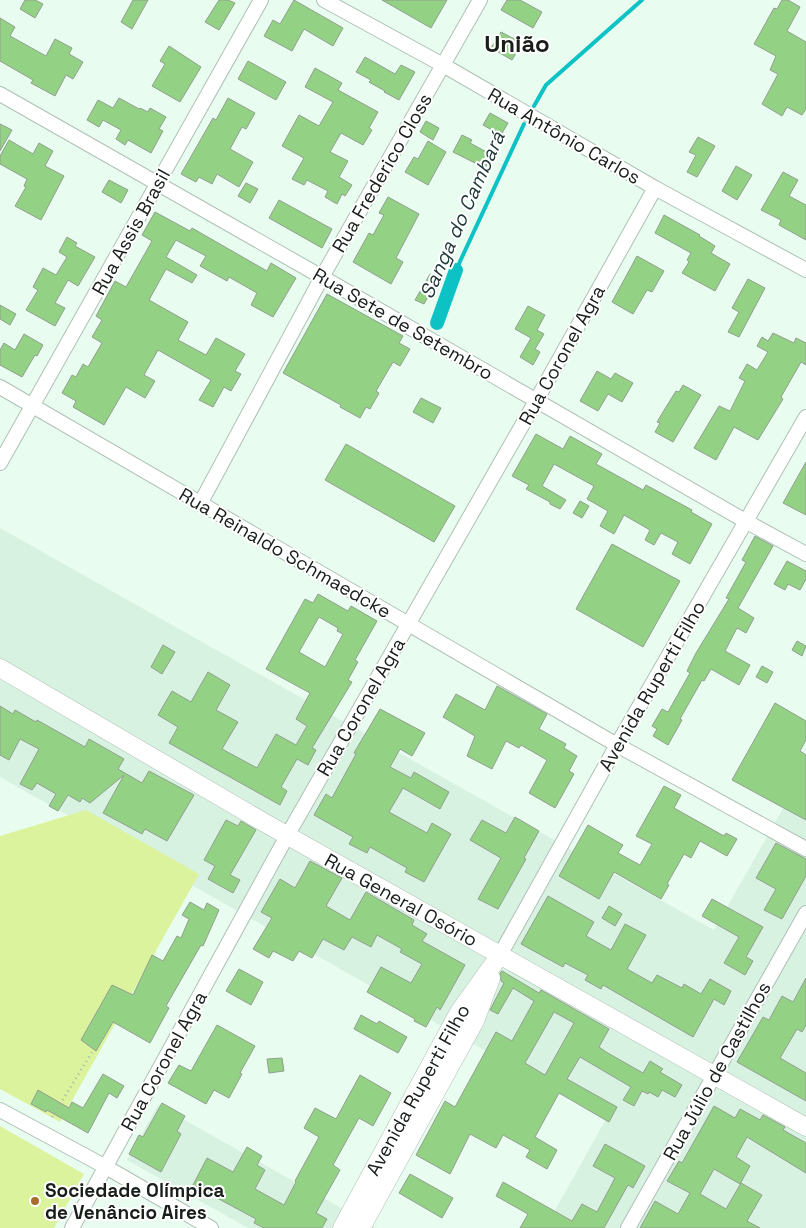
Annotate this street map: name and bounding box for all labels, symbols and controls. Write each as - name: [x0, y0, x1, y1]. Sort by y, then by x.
- district label: União: [484, 28, 550, 59]
- street label: Rua Antônio Carlos: [483, 82, 645, 190]
- street label: Rua Frederico Closs: [326, 89, 438, 257]
- water label: Sanga do Cambará: [413, 127, 511, 303]
- street label: Rua Assis Brasil: [86, 165, 176, 299]
- street label: Rua Sete de Setembro: [308, 262, 498, 386]
- street label: Rua Coronel Agra: [513, 281, 611, 429]
- street label: Rua Reinaldo Schmaedcke: [174, 482, 396, 624]
- street label: Avenida Ruperti Filho: [593, 596, 711, 776]
- street label: Rua Coronel Agra: [311, 633, 411, 781]
- street label: Rua General Osório: [320, 848, 482, 952]
- street label: Rua Júlio de Castilhos: [657, 977, 777, 1165]
- street label: Rua Coronel Agra: [115, 987, 213, 1135]
- street label: Avenida Ruperti Filho: [360, 1000, 476, 1180]
- place label: Sociedade Olímpica de Venâncio Aires: [45, 1178, 225, 1225]
- marker: Sociedade Olímpica de Venâncio Aires: [29, 1195, 41, 1207]

